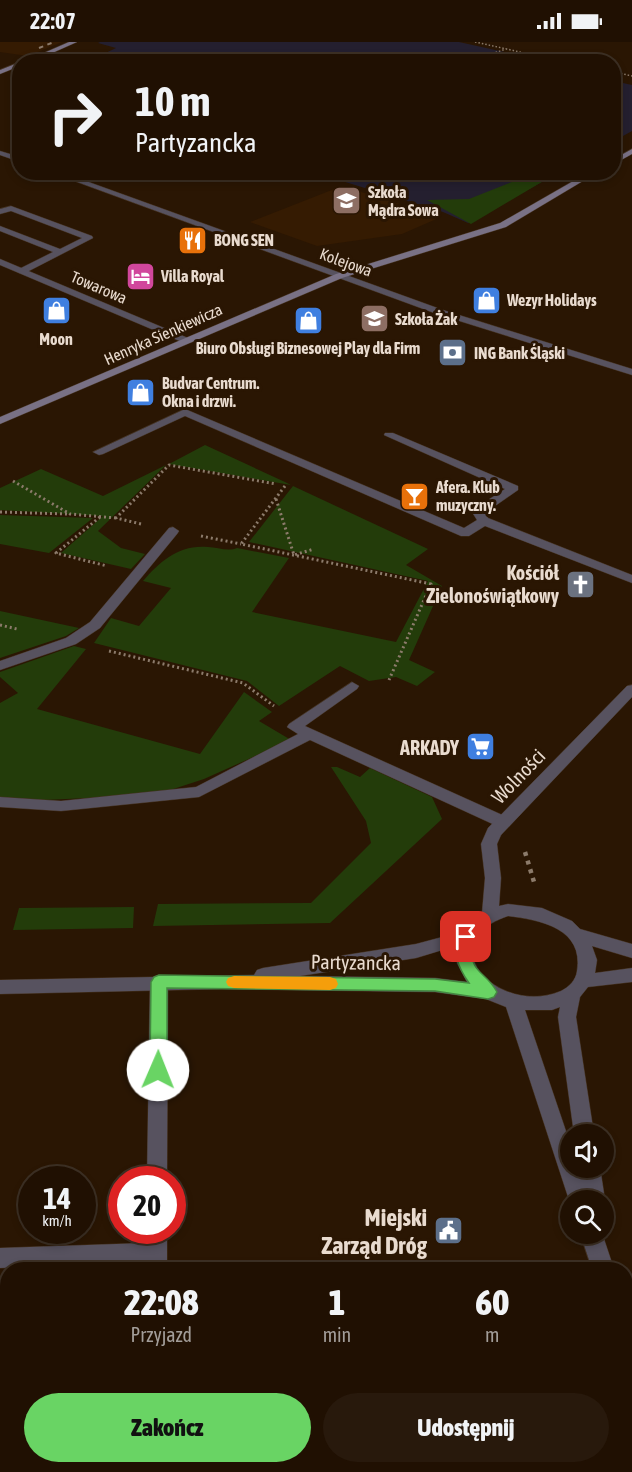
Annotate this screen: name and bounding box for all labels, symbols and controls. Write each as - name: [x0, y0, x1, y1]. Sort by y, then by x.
- text: 22:07: [30, 8, 76, 34]
- text: 10 m: [135, 77, 210, 125]
- icon: right: [36, 78, 114, 156]
- text: Partyzancka: [135, 127, 257, 158]
- place label: Szkoła Mądra Sowa: [368, 183, 439, 219]
- school or university icon: Szkoła Mądra Sowa: [331, 185, 363, 217]
- restaurant icon: BONG SEN: [177, 224, 209, 256]
- place label: BONG SEN: [214, 231, 274, 249]
- street label: Kolejowa: [317, 244, 375, 281]
- hotel icon: Villa Royal: [124, 260, 156, 292]
- street label: Towarowa: [68, 267, 130, 307]
- place label: Villa Royal: [160, 267, 225, 285]
- shop icon: Wezyr Holidays: [470, 284, 502, 316]
- place label: Wezyr Holidays: [506, 291, 597, 309]
- shop icon: Moon: [40, 295, 72, 327]
- street label: Henryka Sienkiewicza: [101, 300, 225, 369]
- school or university icon: Szkoła Żak: [358, 303, 390, 335]
- shop icon: Biuro Obsługi Biznesowej Play dla Firm: [292, 304, 324, 336]
- place label: Szkoła Żak: [395, 310, 458, 328]
- place label: Moon: [39, 330, 73, 348]
- bank icon: ING Bank Śląski: [437, 337, 469, 369]
- place label: Biuro Obsługi Biznesowej Play dla Firm: [196, 339, 420, 357]
- place label: ING Bank Śląski: [474, 343, 565, 362]
- place label: Budvar Centrum. Okna i drzwi.: [162, 374, 259, 410]
- shop icon: Budvar Centrum. Okna i drzwi.: [125, 376, 157, 408]
- place label: Afera. Klub muzyczny.: [435, 478, 500, 514]
- bar icon: Afera. Klub muzyczny.: [399, 480, 431, 512]
- place label: Kościół Zielonoświątkowy: [426, 561, 560, 607]
- church icon: Kościół Zielonoświątkowy: [564, 568, 596, 600]
- supermarket icon: ARKADY: [464, 731, 496, 763]
- place label: ARKADY: [399, 736, 460, 759]
- street label: Wolności: [487, 744, 549, 808]
- pin: [440, 911, 491, 962]
- icon: arrive: [449, 920, 482, 953]
- street label: Partyzancka: [311, 950, 401, 974]
- position arrow: [126, 1038, 190, 1102]
- map controls: [560, 1124, 614, 1244]
- button: sound: [560, 1124, 614, 1178]
- speed limit sign: 20: [108, 1166, 186, 1244]
- text: 14: [43, 1181, 71, 1215]
- button: search: [560, 1190, 614, 1244]
- place label: Miejski Zarząd Dróg: [321, 1204, 428, 1259]
- text: km/h: [42, 1212, 72, 1229]
- public building icon: Miejski Zarząd Dróg: [432, 1215, 464, 1247]
- text: 22:08: [124, 1281, 199, 1323]
- text: 1: [329, 1281, 345, 1323]
- text: 60: [475, 1281, 509, 1323]
- text: Przyjazd: [131, 1323, 192, 1346]
- text: min: [323, 1323, 351, 1346]
- text: m: [485, 1323, 499, 1346]
- button: Zakończ: [24, 1393, 311, 1462]
- button: Udostępnij: [323, 1393, 609, 1462]

